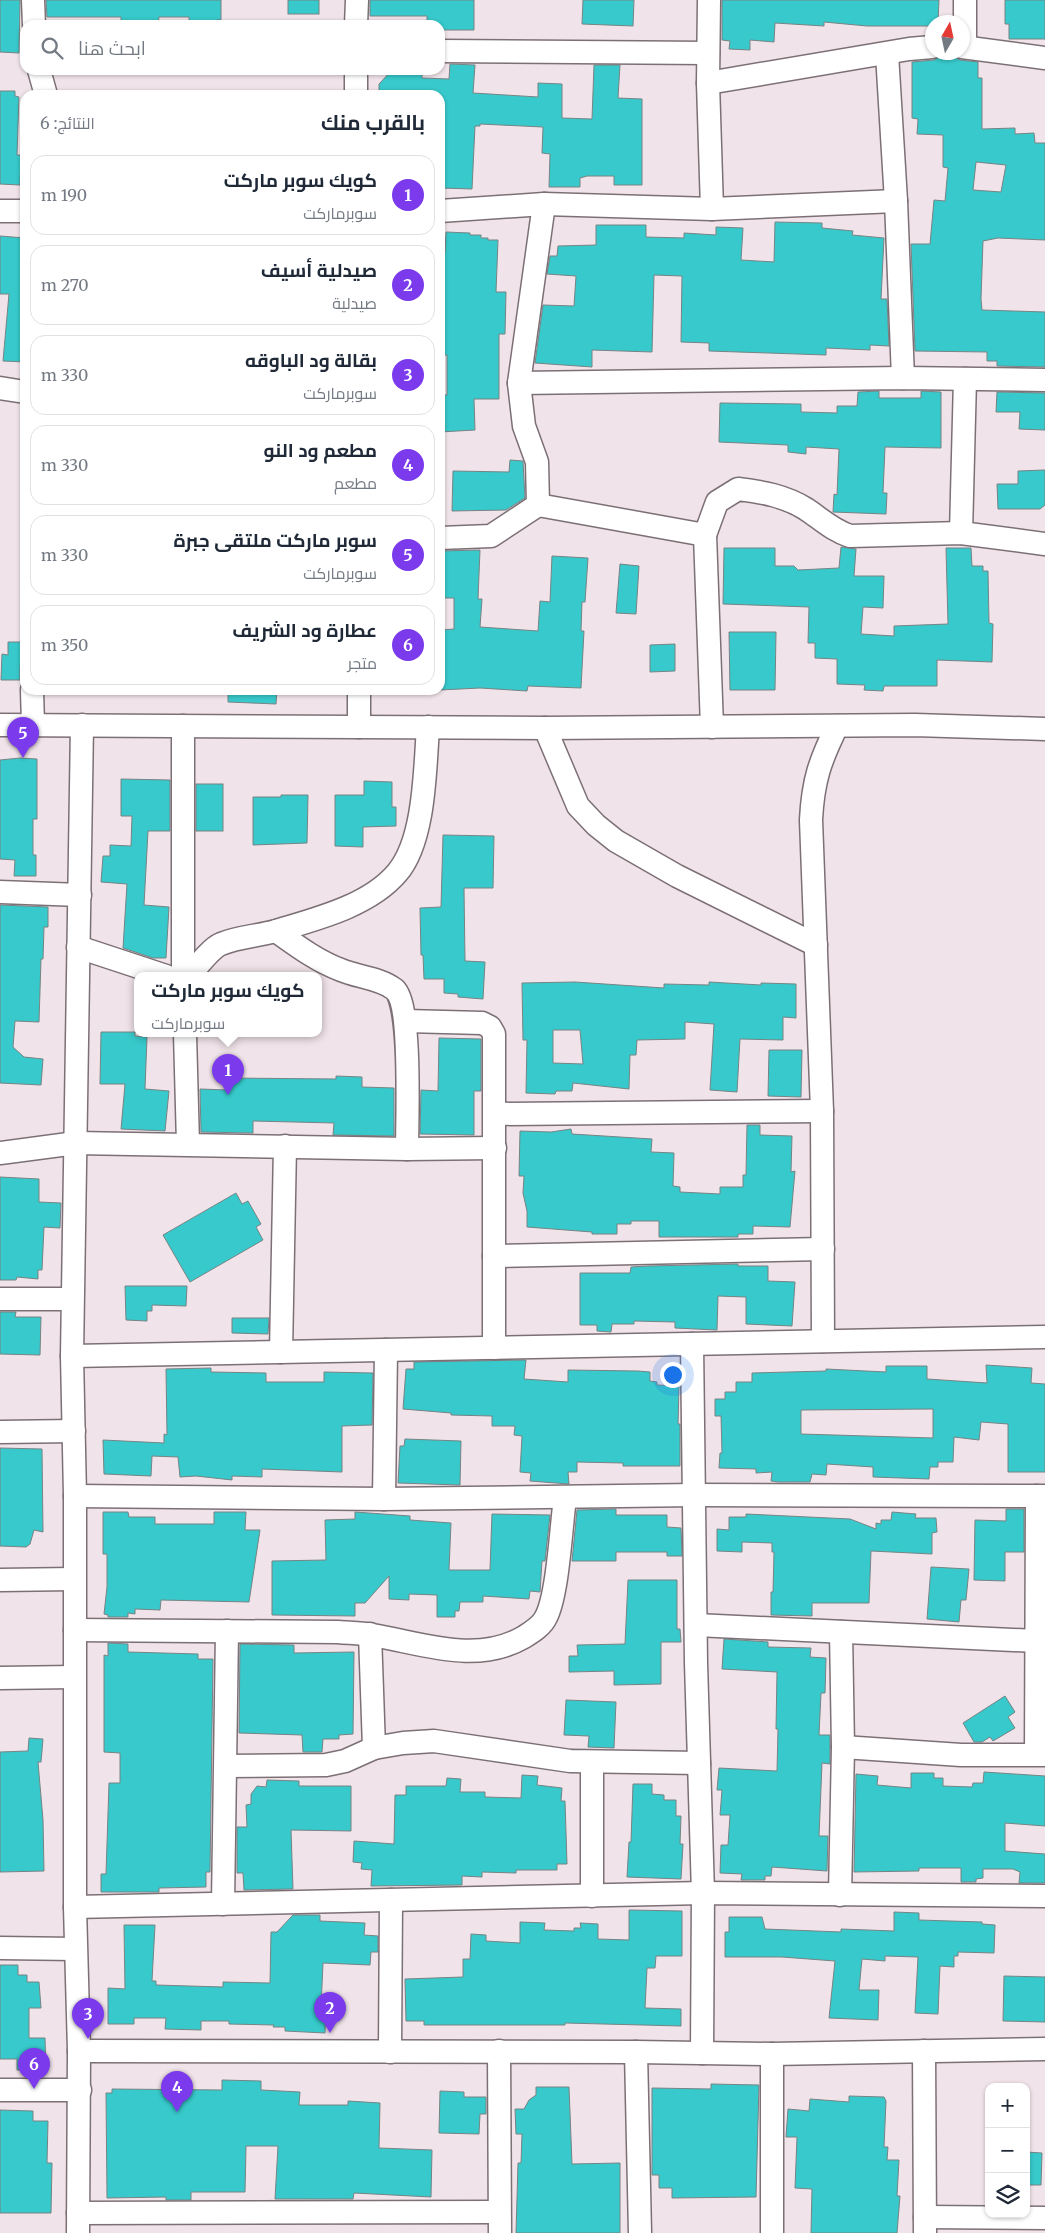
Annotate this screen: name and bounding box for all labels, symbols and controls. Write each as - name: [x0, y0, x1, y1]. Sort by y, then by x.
- north arrow: [925, 15, 970, 60]
- search box: [20, 20, 445, 75]
- icon: search: [38, 34, 66, 62]
- text: ابحث هنا: [78, 36, 146, 60]
- text: بالقرب منك: [321, 109, 425, 136]
- text: النتائج: 6: [40, 113, 95, 133]
- text: كويك سوبر ماركت: [224, 168, 377, 192]
- text: 190 m: [41, 185, 87, 205]
- text: 1: [404, 185, 412, 205]
- text: سوبرماركت: [303, 203, 377, 223]
- text: صيدلية أسيف: [261, 258, 377, 282]
- text: 270 m: [41, 275, 89, 295]
- text: 2: [403, 275, 413, 295]
- text: صيدلية: [332, 293, 377, 313]
- text: بقالة ود الباوقه: [245, 348, 377, 372]
- text: 330 m: [41, 365, 88, 385]
- text: 3: [403, 365, 413, 385]
- text: سوبرماركت: [303, 383, 377, 403]
- text: مطعم ود النو: [263, 438, 377, 462]
- text: 330 m: [41, 455, 88, 475]
- text: 4: [403, 455, 413, 475]
- text: مطعم: [334, 473, 377, 493]
- text: سوبر ماركت ملتقى جبرة: [173, 528, 377, 552]
- text: 330 m: [41, 545, 88, 565]
- text: 5: [403, 545, 413, 565]
- text: سوبرماركت: [303, 563, 377, 583]
- text: عطارة ود الشريف: [232, 618, 377, 642]
- text: 350 m: [41, 635, 88, 655]
- text: 6: [403, 635, 413, 655]
- text: متجر: [348, 653, 377, 673]
- pin: 5: [7, 717, 39, 758]
- popup: [134, 972, 322, 1037]
- text: كويك سوبر ماركت: [151, 978, 305, 1002]
- text: سوبرماركت: [151, 1013, 225, 1033]
- pin: 1: [212, 1054, 244, 1095]
- your location: [660, 1362, 686, 1388]
- pin: 2: [314, 1992, 346, 2033]
- pin: 3: [72, 1998, 104, 2039]
- pin: 6: [18, 2048, 50, 2089]
- pin: 4: [161, 2071, 193, 2112]
- map controls: [985, 2083, 1030, 2218]
- button: +: [985, 2083, 1030, 2128]
- button: −: [985, 2128, 1030, 2173]
- button: layers: [985, 2173, 1030, 2218]

